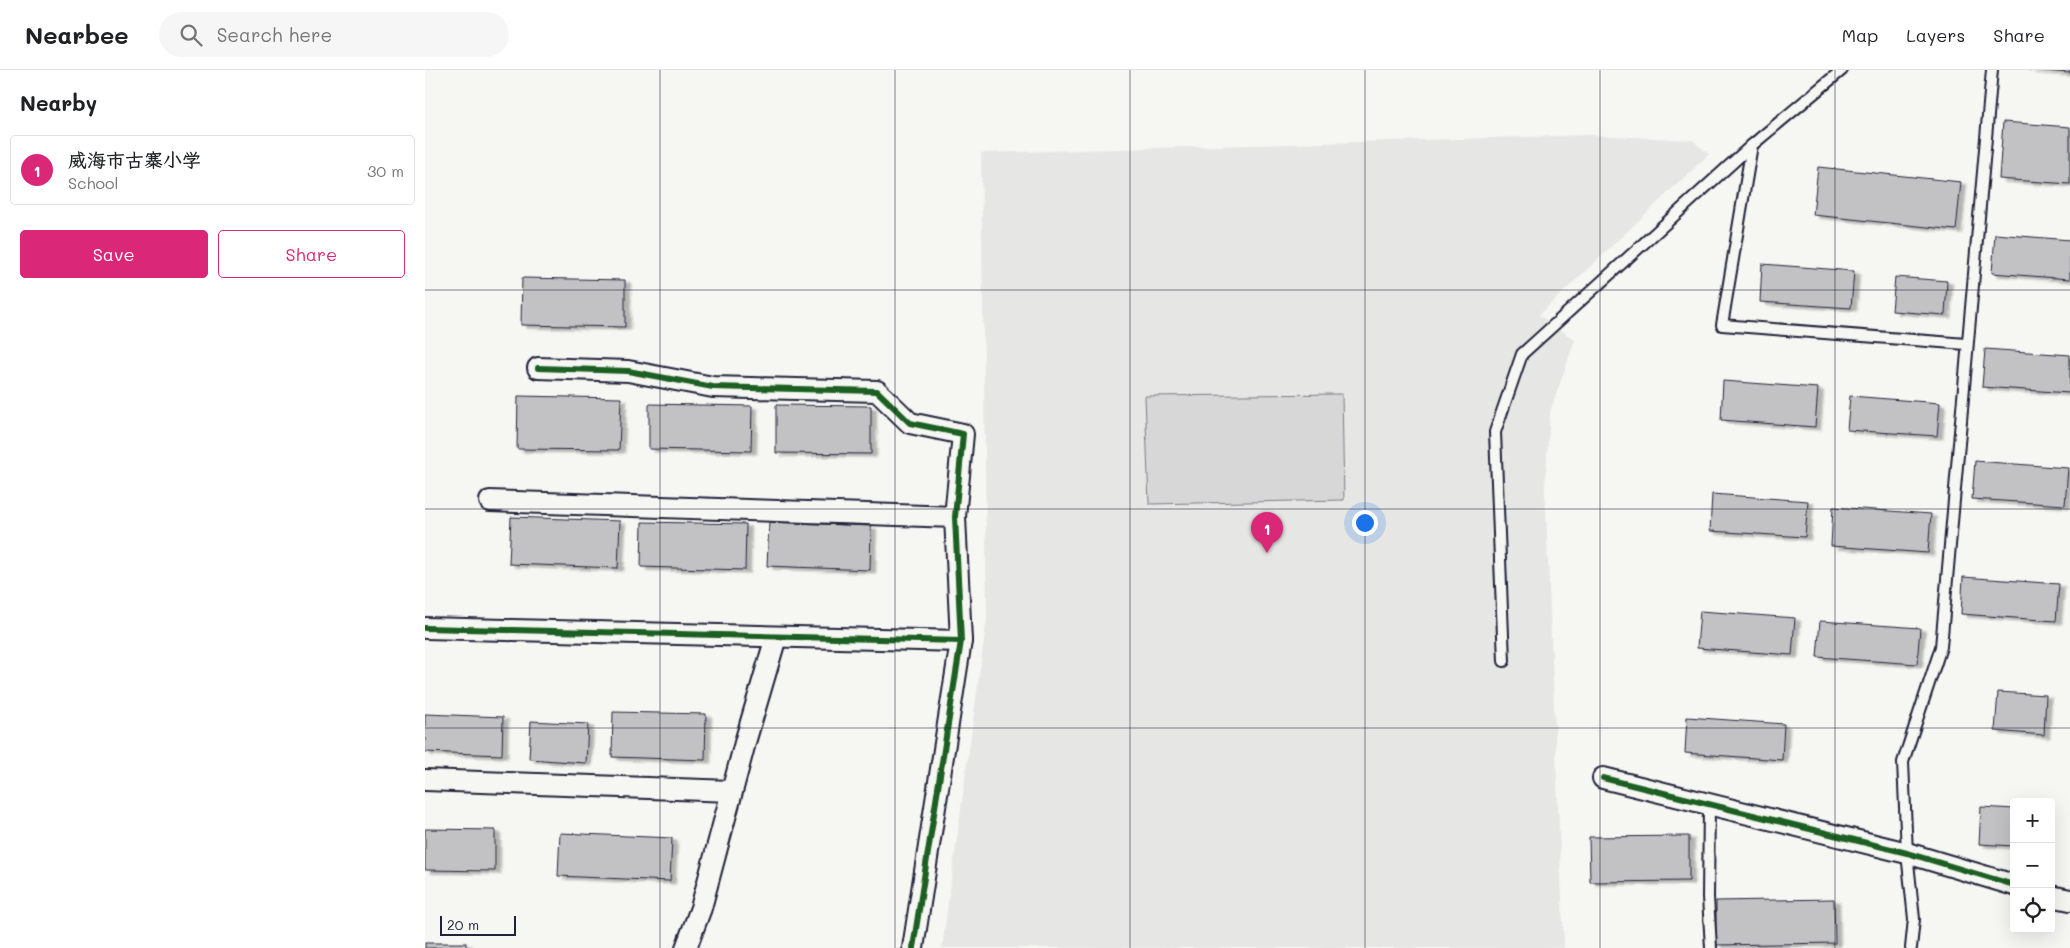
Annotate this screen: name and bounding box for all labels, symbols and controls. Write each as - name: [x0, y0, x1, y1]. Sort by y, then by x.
- search box: [159, 12, 509, 57]
- text: Nearbee: [25, 19, 129, 50]
- icon: search: [177, 21, 205, 49]
- text: Search here: [217, 22, 332, 47]
- text: Map: [1842, 23, 1878, 47]
- text: Layers: [1906, 23, 1965, 47]
- text: Share: [1993, 23, 2045, 47]
- text: Nearby: [20, 89, 97, 116]
- text: 威海市古寨小学: [68, 147, 201, 172]
- text: 1: [33, 160, 41, 181]
- text: 30 m: [367, 160, 404, 181]
- text: School: [68, 172, 118, 193]
- button: Save: [20, 230, 208, 278]
- button: Share: [218, 230, 405, 278]
- your location: [1352, 510, 1378, 536]
- pin: 1: [1251, 512, 1283, 553]
- map controls: [2010, 798, 2055, 933]
- button: +: [2010, 798, 2055, 843]
- button: −: [2010, 843, 2055, 888]
- button: locate: [2010, 888, 2055, 933]
- scale bar: [440, 913, 516, 936]
- text: 20 m: [447, 915, 479, 934]

